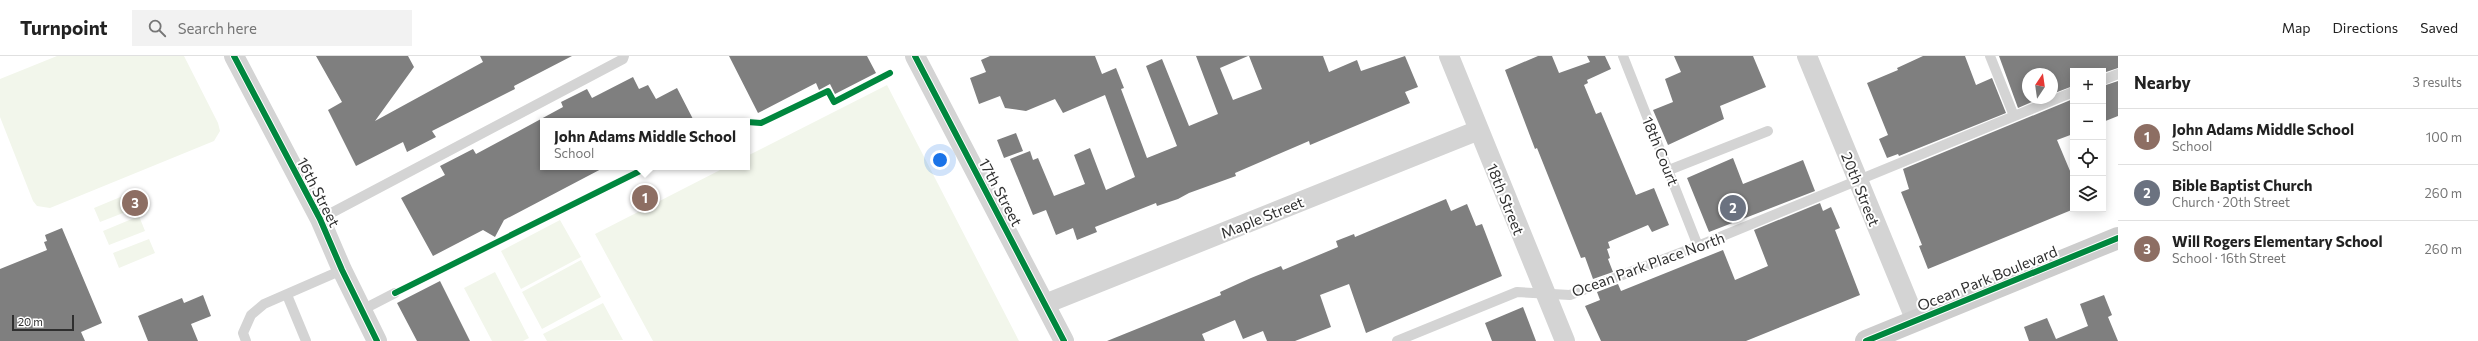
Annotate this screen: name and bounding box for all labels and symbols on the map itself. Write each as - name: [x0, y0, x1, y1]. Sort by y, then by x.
- north arrow: [2022, 68, 2058, 104]
- street label: 18th Court: [1639, 114, 1683, 188]
- street label: 20th Street: [1838, 149, 1884, 229]
- your location: [930, 150, 950, 170]
- street label: 16th Street: [294, 154, 344, 230]
- street label: 17th Street: [976, 155, 1026, 229]
- street label: 18th Street: [1484, 161, 1528, 237]
- pin: 1: [632, 183, 658, 213]
- pin: 3: [122, 188, 148, 218]
- street label: Maple Street: [1218, 192, 1306, 242]
- pin: 2: [1720, 193, 1746, 223]
- street label: Ocean Park Place North: [1569, 228, 1727, 300]
- street label: Ocean Park Boulevard: [1914, 242, 2060, 314]
- scale bar: [12, 313, 74, 332]

